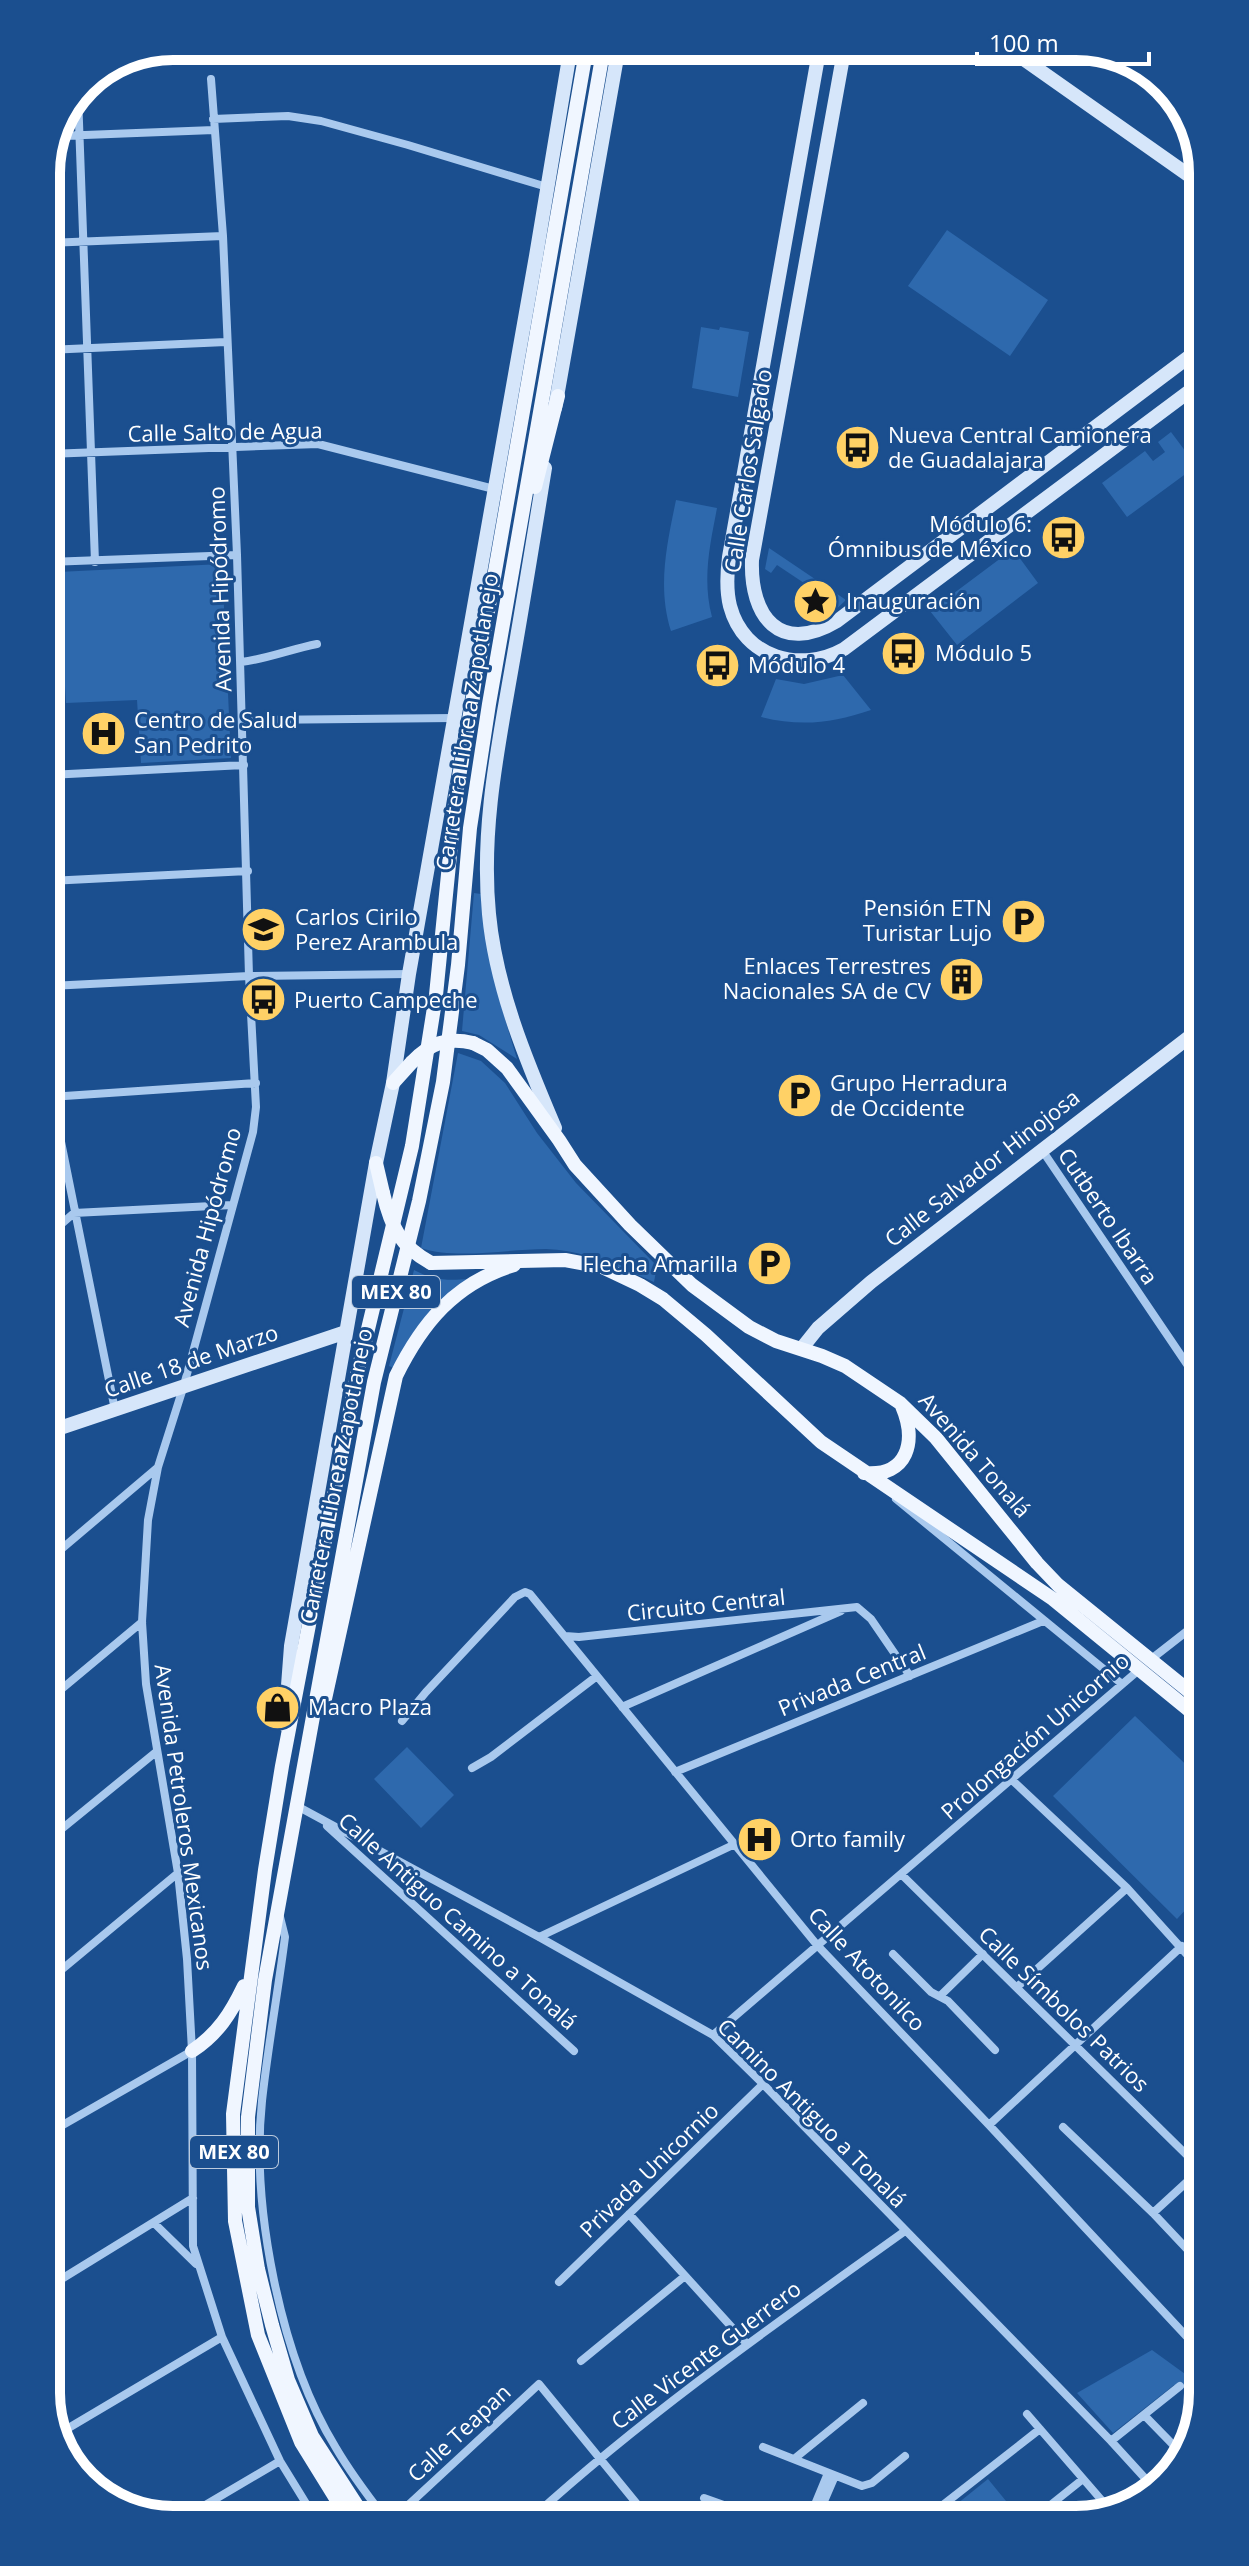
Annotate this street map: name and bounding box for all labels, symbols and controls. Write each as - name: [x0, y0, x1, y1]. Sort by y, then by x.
- scale bar: [977, 16, 1149, 66]
- text: 100 m: [989, 26, 1059, 59]
- street label: Calle Carlos Salgado: [716, 367, 778, 575]
- street label: Calle Salto de Agua: [127, 414, 323, 448]
- place label: Nueva Central Camionera de Guadalajara: [888, 419, 1152, 474]
- bus stop icon: Nueva Central Camionera de Guadalajara: [833, 424, 881, 472]
- street label: Avenida Hipódromo: [200, 486, 238, 692]
- place label: Módulo 6: Ómnibus de México: [828, 508, 1032, 563]
- bus stop icon: Módulo 6: Ómnibus de México: [1039, 513, 1087, 561]
- street label: Carretera Libre a Zapotlanejo: [428, 571, 504, 873]
- place icon: Inauguración: [791, 577, 839, 625]
- place label: Inauguración: [846, 585, 981, 615]
- bus stop icon: Módulo 5: [880, 629, 928, 677]
- place label: Módulo 5: [935, 637, 1032, 667]
- bus stop icon: Módulo 4: [693, 641, 741, 689]
- place label: Módulo 4: [748, 649, 845, 679]
- place label: Centro de Salud San Pedrito: [134, 704, 298, 759]
- hospital icon: Centro de Salud San Pedrito: [79, 709, 127, 757]
- place label: Pensión ETN Turistar Lujo: [863, 892, 992, 947]
- parking icon: Pensión ETN Turistar Lujo: [999, 897, 1047, 945]
- place label: Carlos Cirilo Perez Arambula: [295, 901, 458, 956]
- school or university icon: Carlos Cirilo Perez Arambula: [240, 906, 288, 954]
- place label: Enlaces Terrestres Nacionales SA de CV: [723, 950, 932, 1005]
- building icon: Enlaces Terrestres Nacionales SA de CV: [938, 955, 986, 1003]
- bus stop icon: Puerto Campeche: [239, 976, 287, 1024]
- place label: Puerto Campeche: [294, 984, 478, 1014]
- place label: Grupo Herradura de Occidente: [830, 1067, 1008, 1122]
- parking icon: Grupo Herradura de Occidente: [775, 1072, 823, 1120]
- street label: Calle Salvador Hinojosa: [878, 1082, 1085, 1253]
- street label: Avenida Hipódromo: [165, 1124, 247, 1330]
- street label: Cutberto Ibarra: [1052, 1141, 1166, 1290]
- parking icon: Flecha Amarilla: [745, 1240, 793, 1288]
- place label: Flecha Amarilla: [582, 1248, 738, 1278]
- road number: MEX 80: [352, 1276, 440, 1308]
- street label: Calle 18 de Marzo: [100, 1316, 282, 1404]
- street label: Carretera Libre a Zapotlanejo: [292, 1325, 378, 1626]
- street label: Avenida Tonalá: [913, 1385, 1038, 1523]
- street label: Circuito Central: [625, 1581, 787, 1627]
- street label: Privada Central: [773, 1636, 930, 1722]
- street label: Prolongación Unicornio: [934, 1645, 1135, 1825]
- street label: Avenida Petroleros Mexicanos: [149, 1662, 221, 1972]
- shop icon: Macro Plaza: [253, 1683, 301, 1731]
- place label: Macro Plaza: [308, 1691, 432, 1721]
- street label: Calle Antiguo Camino a Tonalá: [333, 1805, 585, 2036]
- hospital icon: Orto family: [735, 1815, 783, 1863]
- place label: Orto family: [790, 1823, 906, 1853]
- street label: Calle Atotonilco: [802, 1900, 933, 2037]
- street label: Calle Símbolos Patrios: [973, 1919, 1157, 2098]
- street label: Camino Antiguo a Tonalá: [711, 2011, 914, 2214]
- street label: Privada Unicornio: [572, 2095, 724, 2243]
- road number: MEX 80: [190, 2136, 278, 2168]
- street label: Calle Vicente Guerrero: [604, 2273, 807, 2436]
- street label: Calle Teapan: [400, 2377, 517, 2488]

